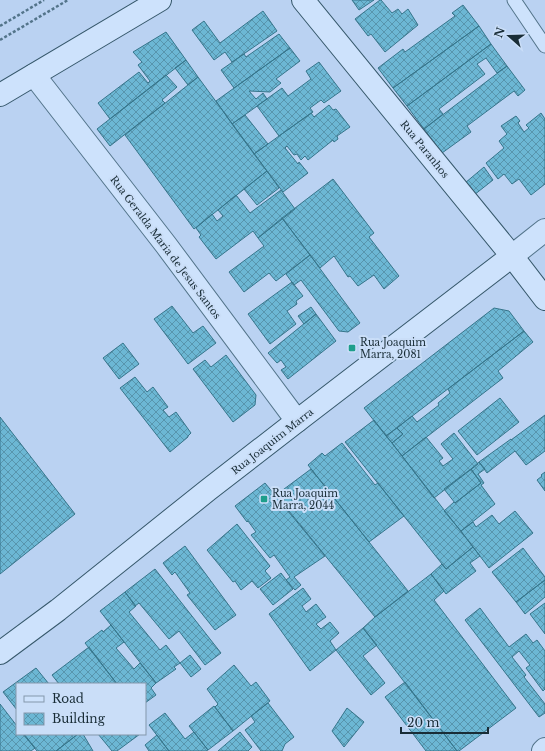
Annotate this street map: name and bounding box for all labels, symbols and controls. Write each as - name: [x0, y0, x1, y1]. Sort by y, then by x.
- north arrow: [489, 16, 529, 56]
- text: N: [491, 25, 508, 40]
- street label: Rua Paranhos: [397, 118, 452, 181]
- street label: Rua Geralda Maria de Jesus Santos: [107, 173, 224, 322]
- place label: Rua Joaquim Marra, 2081: [360, 336, 426, 361]
- marker: Rua Joaquim Marra, 2081: [347, 343, 357, 353]
- street label: Rua Joaquim Marra: [229, 405, 316, 477]
- place label: Rua Joaquim Marra, 2044: [272, 487, 338, 512]
- marker: Rua Joaquim Marra, 2044: [259, 494, 269, 504]
- legend: [16, 683, 146, 735]
- text: Road: [52, 691, 84, 706]
- scale bar: [401, 709, 488, 735]
- text: Building: [52, 711, 106, 726]
- text: 20 m: [407, 715, 439, 730]

